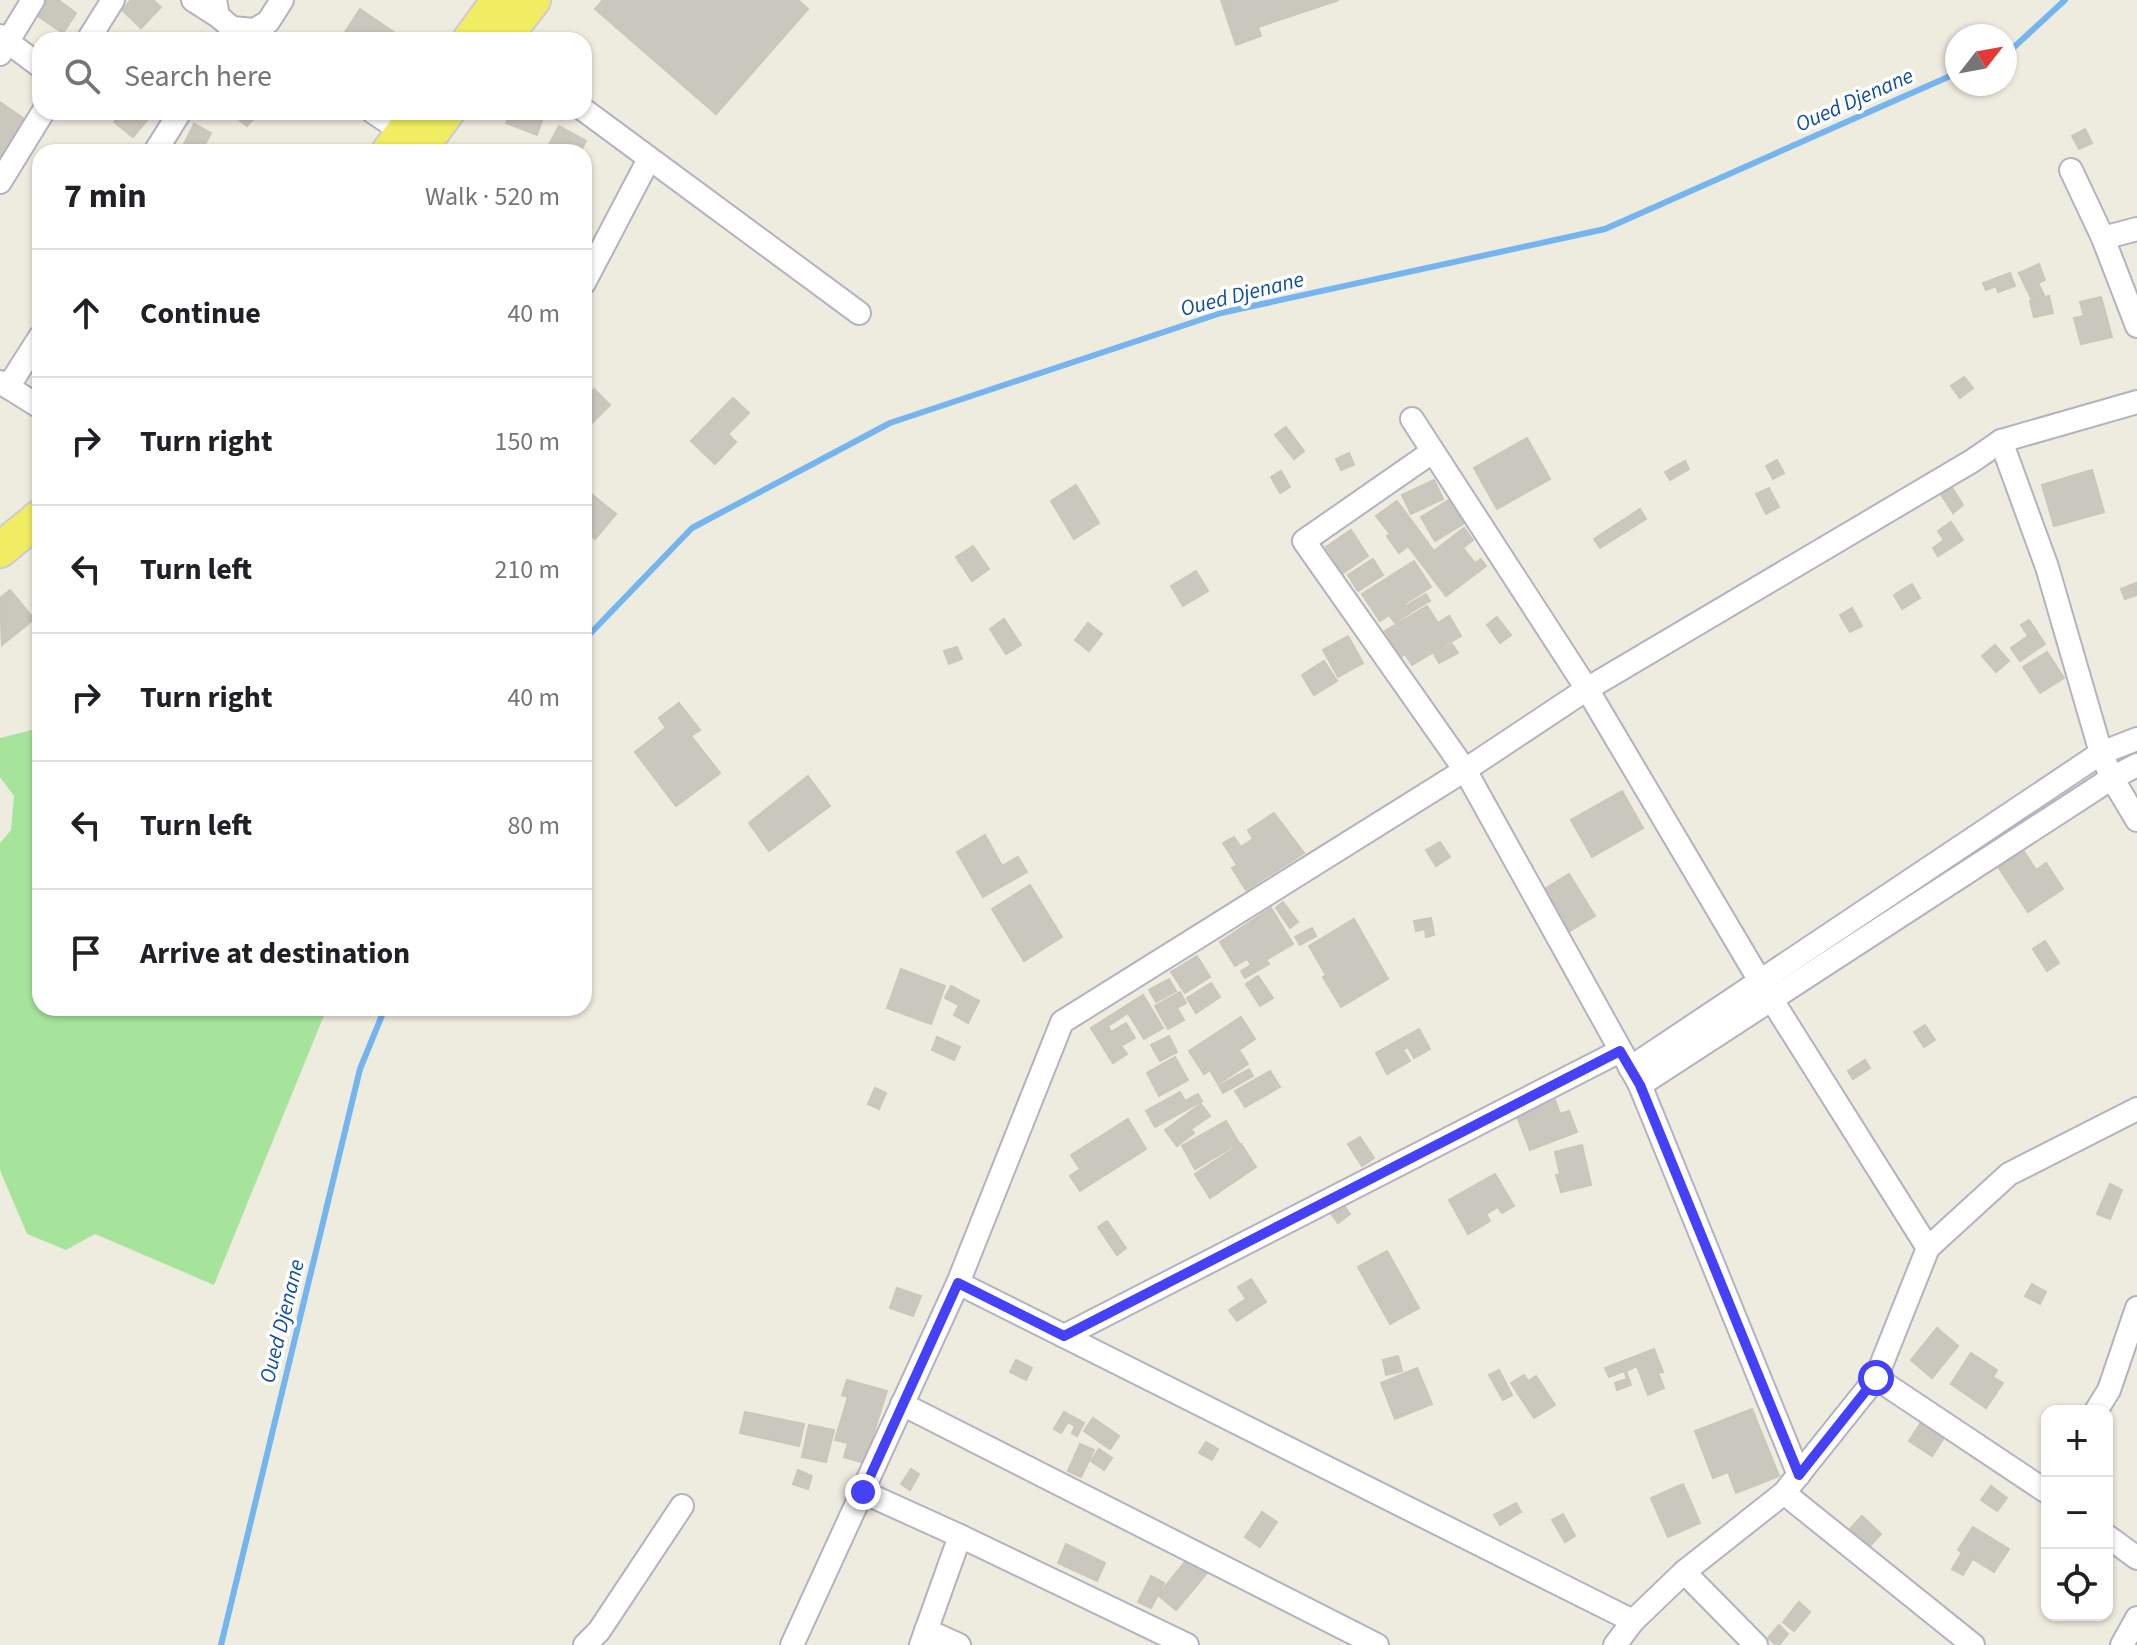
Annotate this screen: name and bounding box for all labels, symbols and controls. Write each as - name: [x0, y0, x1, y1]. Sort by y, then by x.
- north arrow: [1945, 24, 2017, 96]
- search box: [32, 32, 592, 120]
- icon: search: [60, 54, 104, 98]
- text: Search here: [124, 55, 272, 98]
- water label: Oued Djenane: [1790, 60, 1919, 140]
- text: 7 min: [64, 172, 147, 221]
- text: Walk · 520 m: [425, 178, 560, 215]
- water label: Oued Djenane: [1177, 263, 1307, 325]
- icon: ahead: [64, 291, 108, 335]
- text: Continue: [140, 292, 261, 335]
- text: 40 m: [507, 295, 560, 332]
- icon: right: [64, 419, 108, 463]
- text: Turn right: [140, 420, 272, 463]
- text: 150 m: [494, 423, 560, 460]
- icon: left: [64, 547, 108, 591]
- text: Turn left: [140, 548, 252, 591]
- text: 210 m: [494, 551, 560, 588]
- icon: right: [64, 675, 108, 719]
- text: Turn right: [140, 676, 272, 719]
- text: 40 m: [507, 679, 560, 716]
- icon: left: [64, 803, 108, 847]
- text: Turn left: [140, 804, 252, 847]
- text: 80 m: [507, 807, 560, 844]
- icon: arrive: [64, 931, 108, 975]
- text: Arrive at destination: [140, 932, 410, 975]
- water label: Oued Djenane: [251, 1256, 313, 1386]
- route start: [1858, 1360, 1894, 1396]
- map controls: [2041, 1405, 2113, 1621]
- button: +: [2041, 1405, 2113, 1477]
- route end: [845, 1474, 881, 1510]
- button: −: [2041, 1477, 2113, 1549]
- button: locate: [2041, 1549, 2113, 1621]

